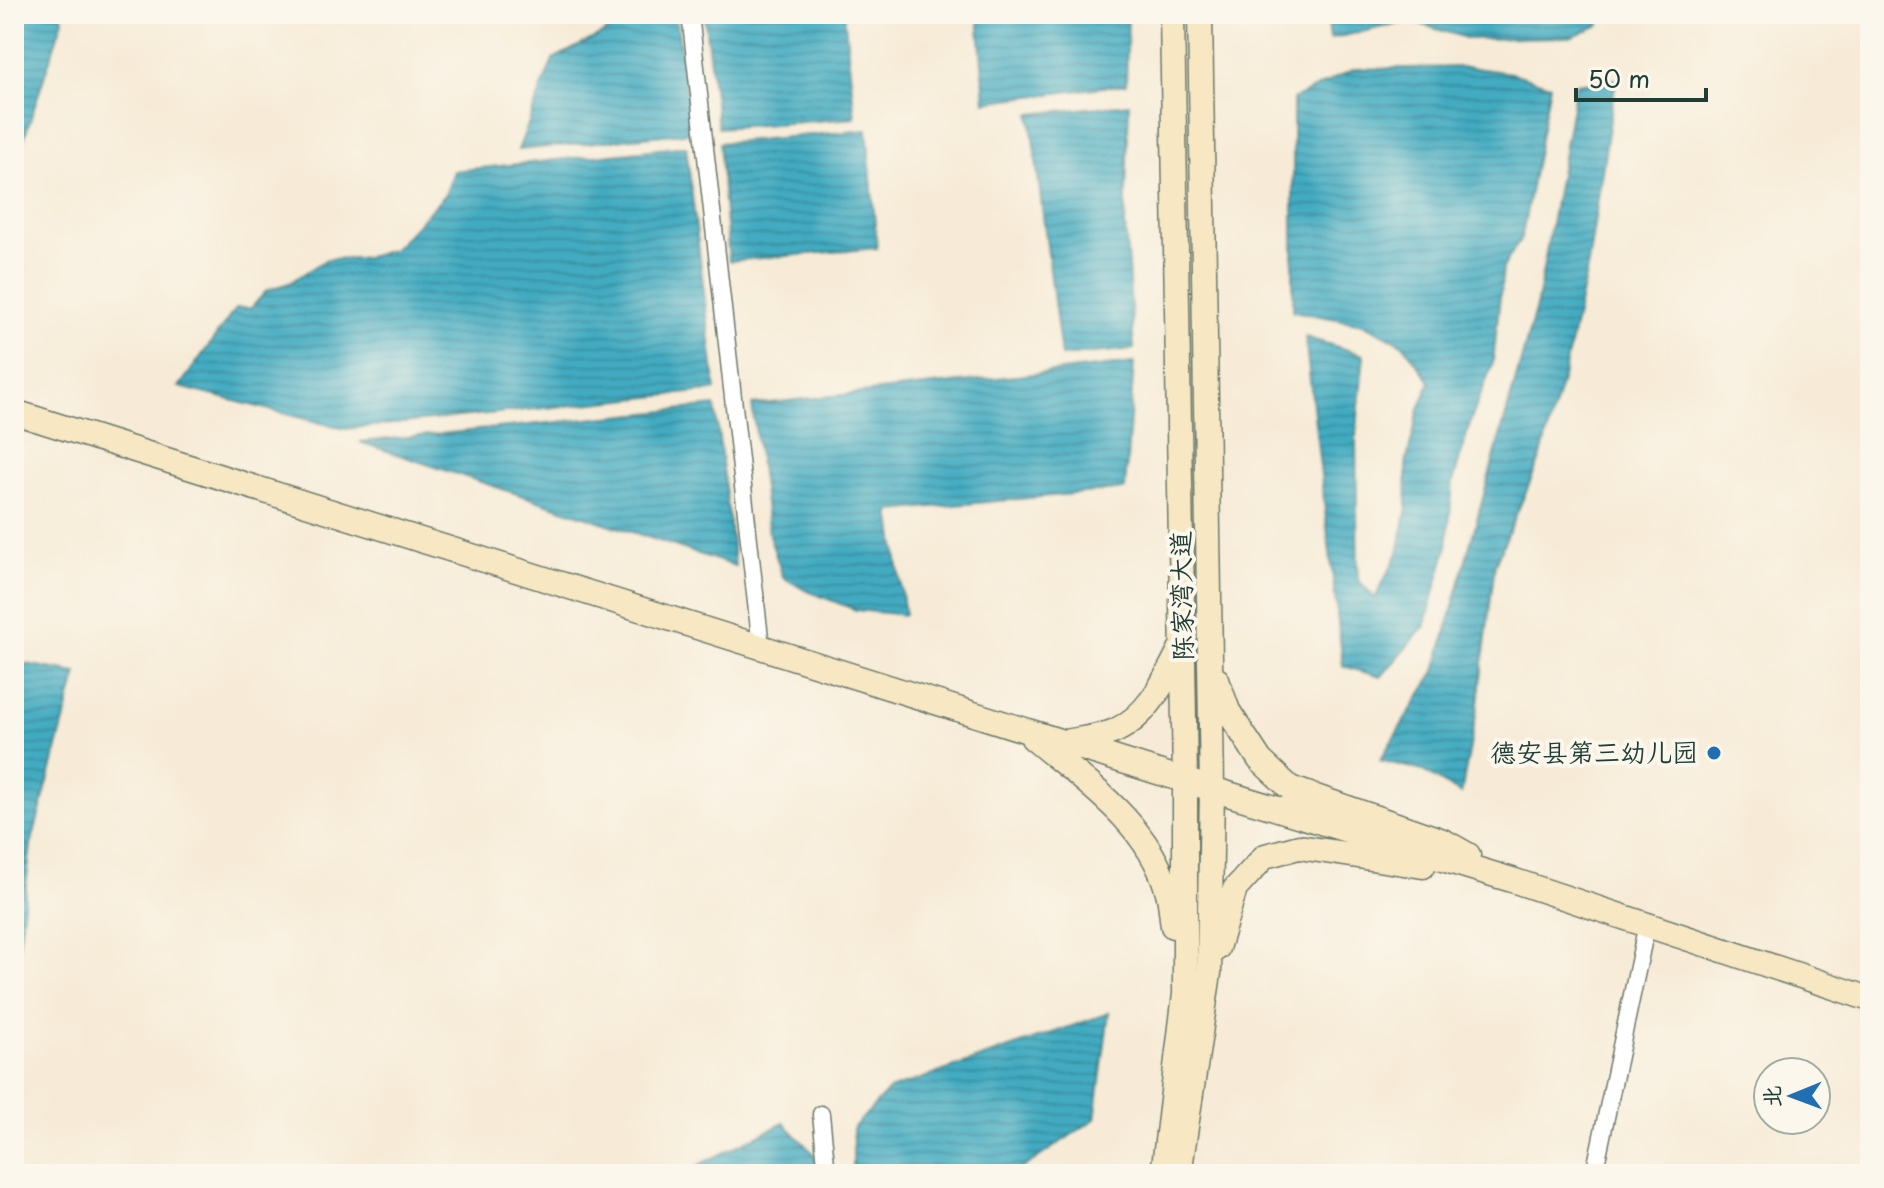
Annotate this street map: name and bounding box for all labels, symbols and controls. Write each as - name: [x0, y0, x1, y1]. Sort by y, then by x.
- scale bar: [1576, 52, 1706, 102]
- text: 50 m: [1588, 60, 1650, 96]
- street label: 陈家湾大道: [1160, 531, 1201, 661]
- place label: 德安县第三幼儿园: [1490, 732, 1698, 771]
- marker: 德安县第三幼儿园: [1705, 744, 1723, 762]
- north arrow: [1752, 1056, 1832, 1136]
- text: 北: [1754, 1085, 1787, 1108]

